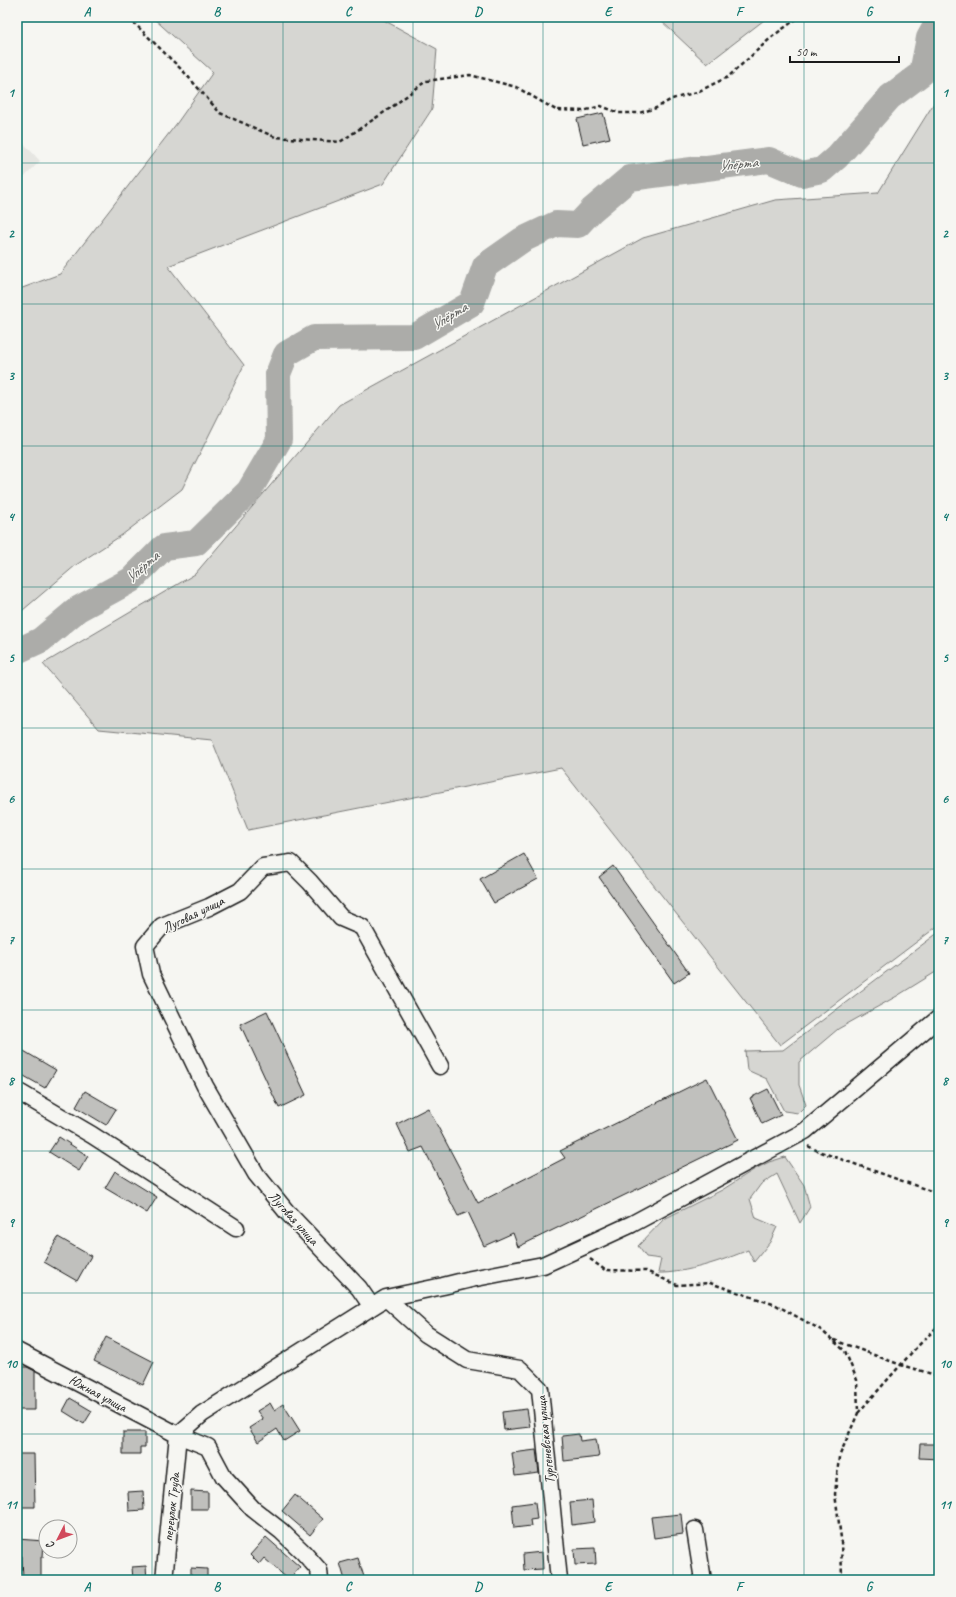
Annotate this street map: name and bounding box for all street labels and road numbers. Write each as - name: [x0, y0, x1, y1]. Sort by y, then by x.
- street label: Луговая улица: [160, 892, 228, 937]
- street label: Луговая улица: [265, 1188, 323, 1249]
- street label: Южная улица: [66, 1371, 131, 1416]
- street label: Тургеневская улица: [532, 1394, 559, 1485]
- street label: переулок Труда: [159, 1471, 184, 1542]

